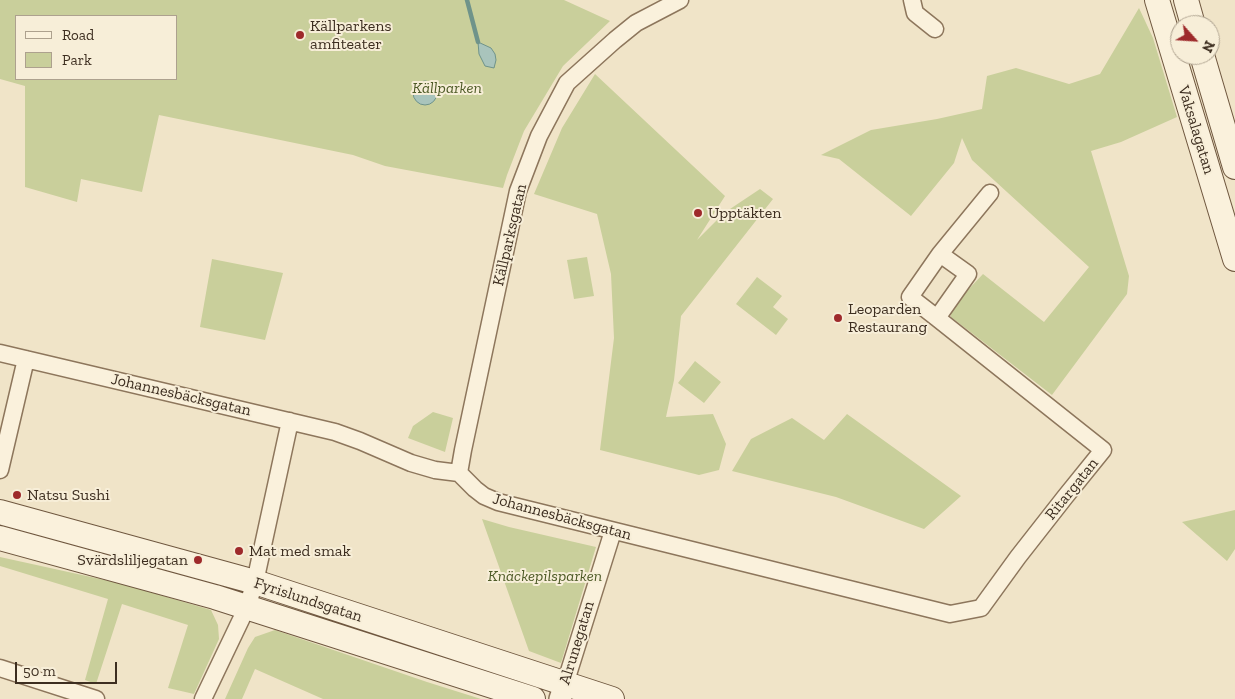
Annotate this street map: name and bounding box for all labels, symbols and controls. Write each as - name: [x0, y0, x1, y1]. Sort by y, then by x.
- legend: [15, 15, 178, 80]
- north arrow: [1170, 15, 1220, 65]
- place label: Källparkens amfiteater: [310, 16, 391, 54]
- text: Road: [62, 26, 94, 44]
- marker: Källparkens amfiteater: [294, 29, 306, 41]
- text: N: [1198, 38, 1218, 55]
- text: Park: [62, 51, 92, 69]
- park label: Källparken: [412, 78, 482, 98]
- street label: Vaksalagatan: [1173, 83, 1219, 177]
- street label: Källparksgatan: [489, 182, 531, 288]
- place label: Upptäkten: [708, 203, 781, 223]
- marker: Upptäkten: [692, 207, 704, 219]
- place label: Leoparden Restaurang: [848, 299, 927, 337]
- marker: Leoparden Restaurang: [832, 312, 844, 324]
- street label: Johannesbäcksgatan: [109, 370, 253, 420]
- street label: Ritargatan: [1041, 454, 1103, 524]
- place label: Natsu Sushi: [27, 485, 110, 505]
- marker: Natsu Sushi: [11, 489, 23, 501]
- street label: Johannesbäcksgatan: [490, 489, 634, 545]
- place label: Mat med smak: [249, 541, 351, 561]
- marker: Mat med smak: [233, 545, 245, 557]
- place label: Svärdsliljegatan: [77, 550, 188, 570]
- marker: Svärdsliljegatan: [192, 554, 204, 566]
- park label: Knäckepilsparken: [488, 566, 602, 586]
- street label: Fyrislundsgatan: [251, 573, 365, 627]
- street label: Alrunegatan: [555, 599, 599, 687]
- scale bar: [18, 652, 120, 684]
- text: 50 m: [23, 662, 56, 680]

